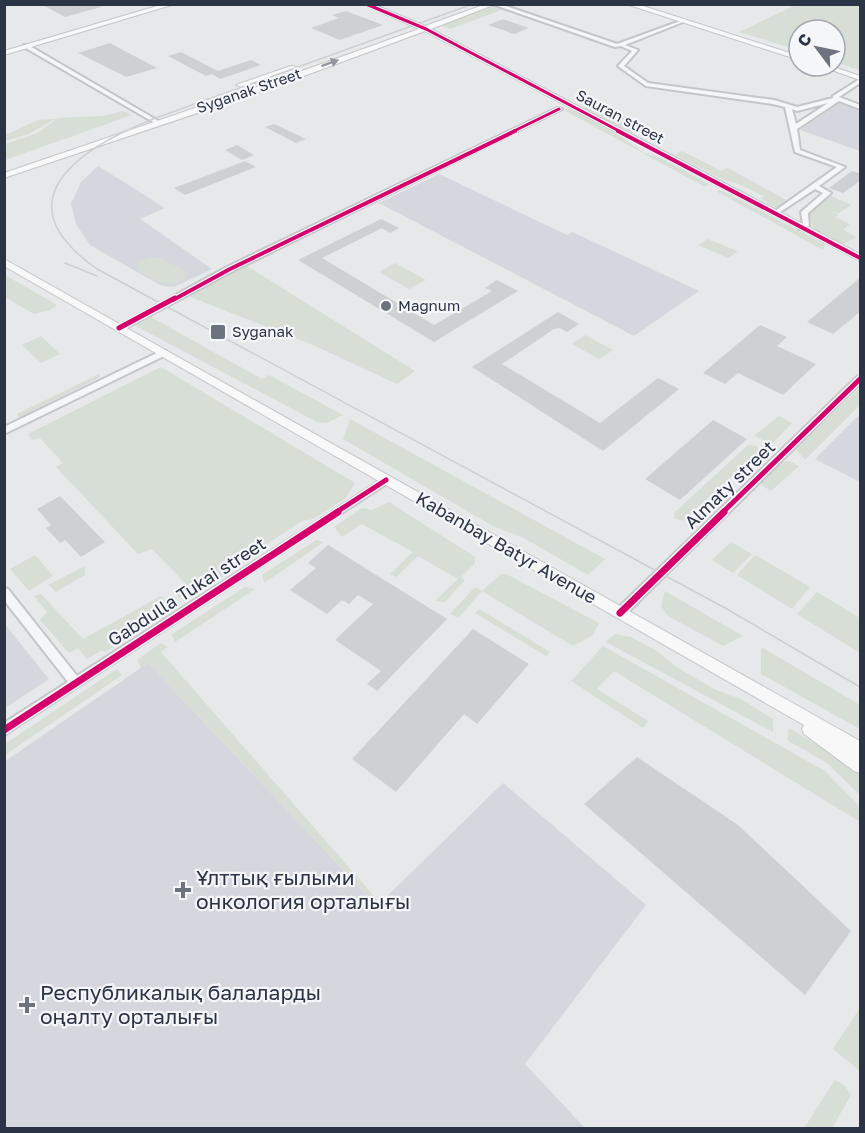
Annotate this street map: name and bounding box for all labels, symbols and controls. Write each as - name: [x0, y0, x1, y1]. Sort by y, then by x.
- north arrow: [787, 18, 847, 78]
- text: С: [793, 30, 816, 50]
- one-way arrow: [321, 57, 339, 67]
- street label: Syganak Street: [194, 64, 303, 116]
- street label: Sauran street: [573, 85, 668, 147]
- place label: Magnum: [398, 296, 460, 314]
- marker: Magnum: [379, 299, 393, 313]
- place label: Syganak: [232, 322, 294, 340]
- marker: Syganak: [209, 323, 227, 341]
- street label: Almaty street: [680, 436, 779, 533]
- street label: Kabanbay Batyr Avenue: [412, 486, 601, 608]
- street label: Gabdulla Tukai street: [103, 532, 269, 650]
- place label: Ұлттық ғылыми онкология орталығы: [196, 864, 410, 914]
- marker: Ұлттық ғылыми онкология орталығы: [174, 881, 192, 899]
- place label: Республикалық балаларды оңалту орталығы: [40, 979, 321, 1029]
- marker: Республикалық балаларды оңалту орталығы: [18, 996, 36, 1014]

